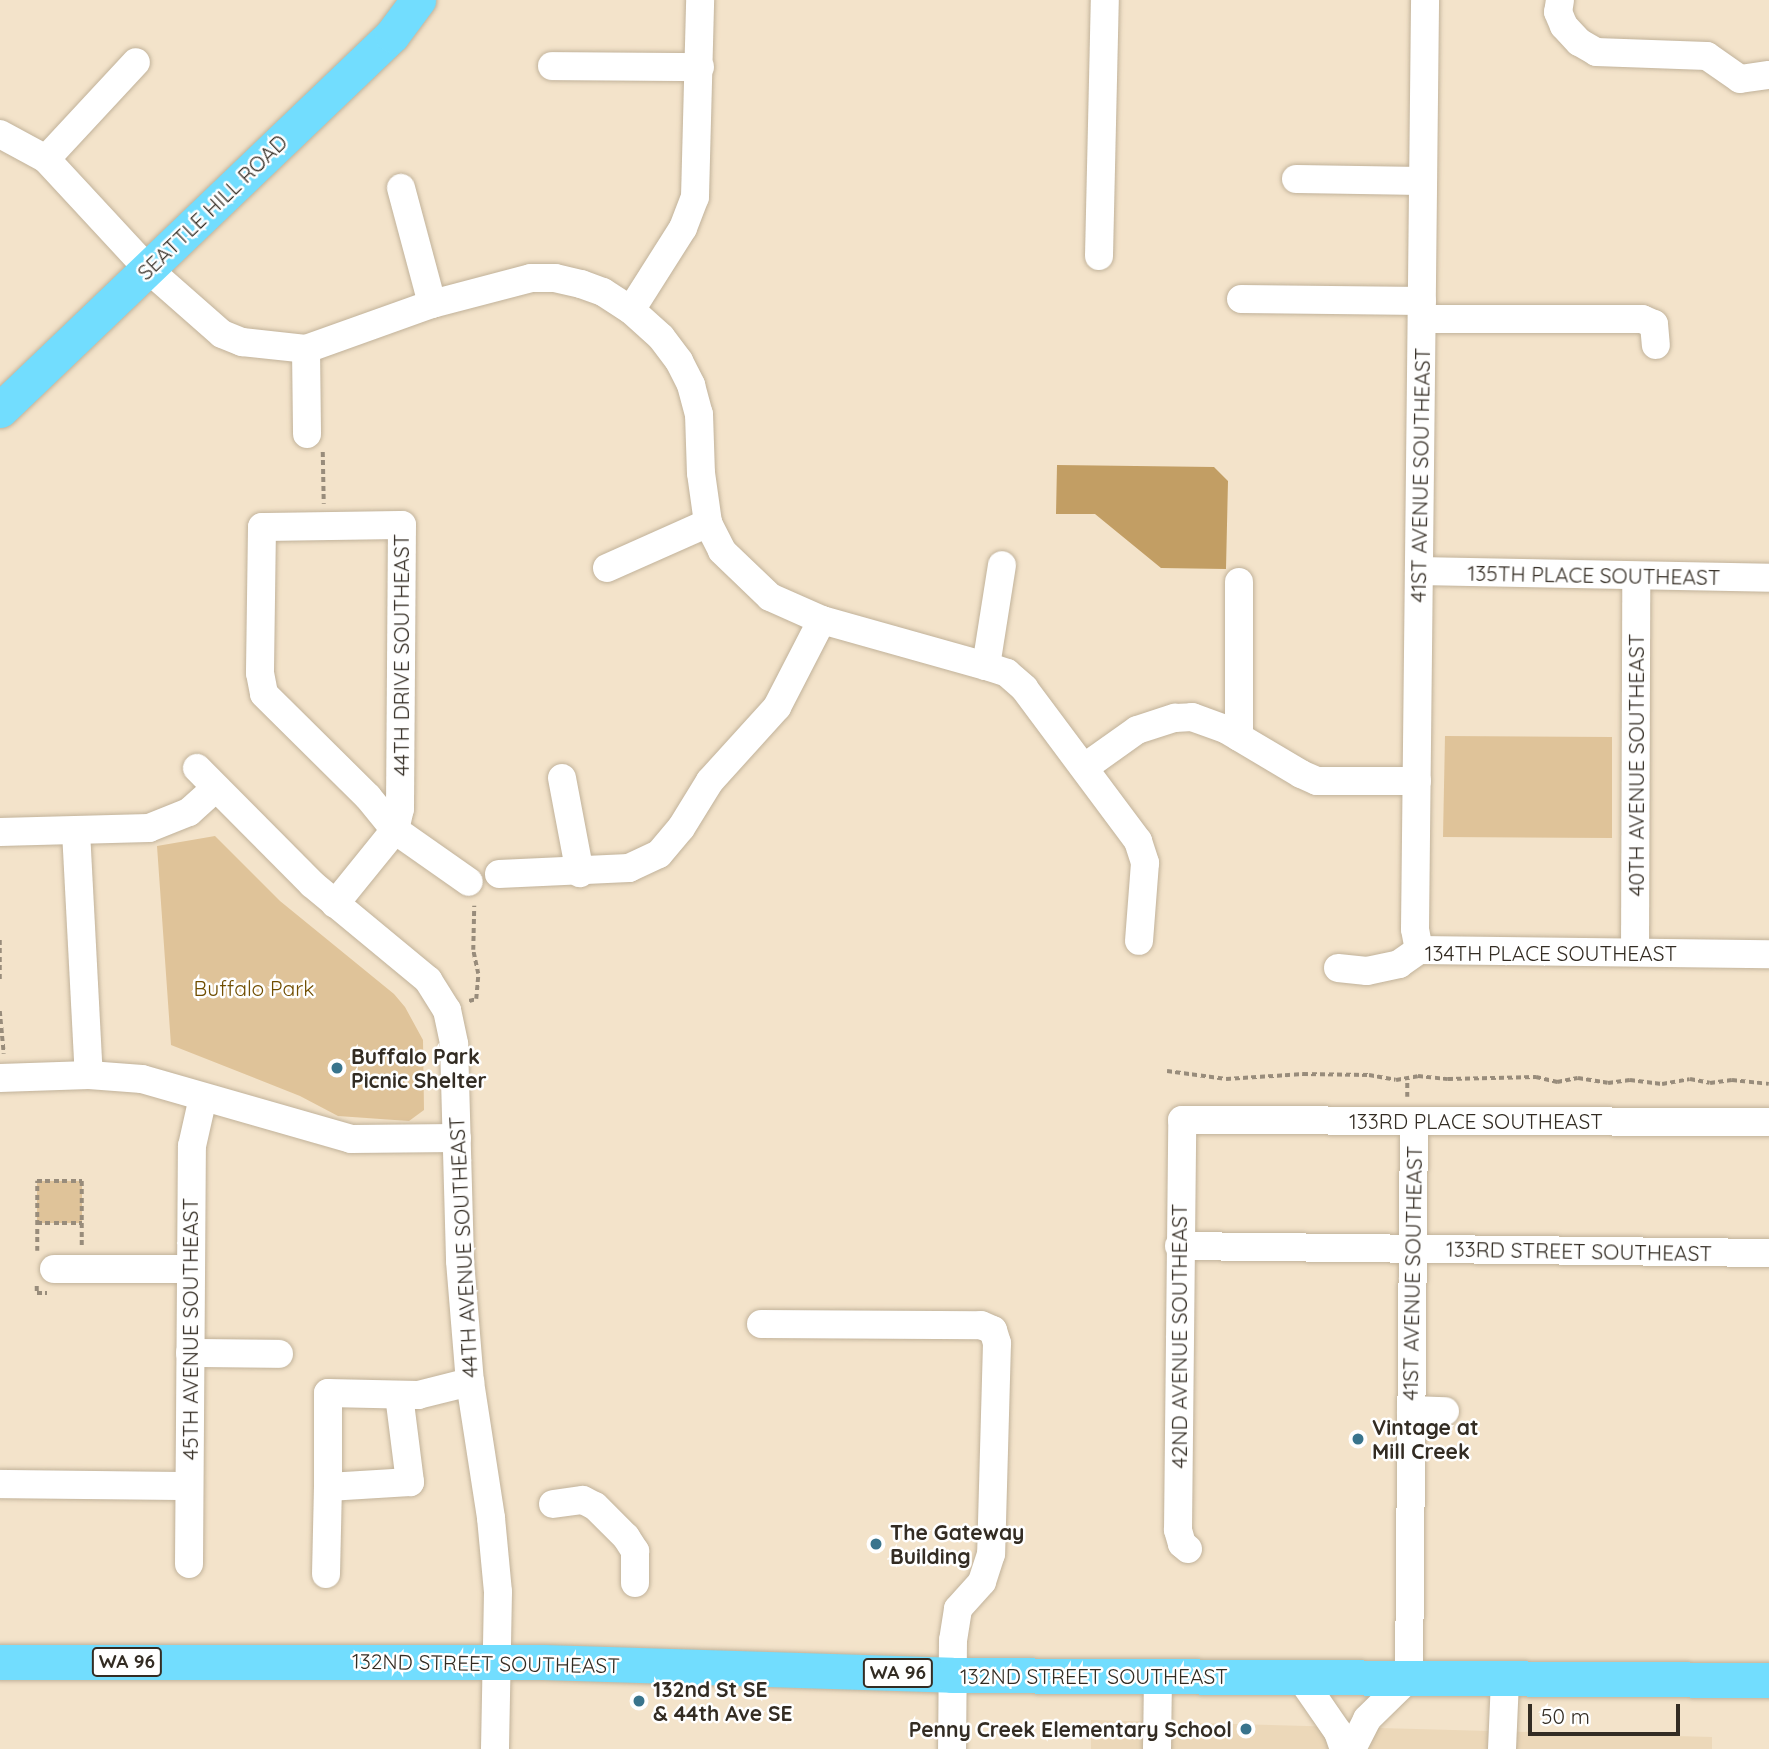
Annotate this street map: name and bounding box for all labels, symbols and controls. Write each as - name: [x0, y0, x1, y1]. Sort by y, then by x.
- street label: SEATTLE HILL ROAD: [132, 129, 292, 285]
- street label: 41ST AVENUE SOUTHEAST: [1405, 347, 1435, 603]
- street label: 44TH DRIVE SOUTHEAST: [388, 534, 414, 776]
- street label: 135TH PLACE SOUTHEAST: [1467, 560, 1721, 590]
- street label: 40TH AVENUE SOUTHEAST: [1623, 634, 1649, 896]
- street label: 134TH PLACE SOUTHEAST: [1425, 940, 1677, 966]
- park label: Buffalo Park: [194, 975, 314, 1001]
- place label: Buffalo Park Picnic Shelter: [351, 1043, 487, 1093]
- marker: Buffalo Park Picnic Shelter: [329, 1060, 345, 1076]
- street label: 133RD PLACE SOUTHEAST: [1349, 1108, 1603, 1134]
- street label: 44TH AVENUE SOUTHEAST: [444, 1116, 482, 1378]
- street label: 41ST AVENUE SOUTHEAST: [1397, 1145, 1427, 1401]
- street label: 45TH AVENUE SOUTHEAST: [177, 1198, 203, 1460]
- street label: 42ND AVENUE SOUTHEAST: [1166, 1204, 1192, 1468]
- street label: 133RD STREET SOUTHEAST: [1446, 1236, 1712, 1266]
- place label: Vintage at Mill Creek: [1372, 1414, 1479, 1464]
- marker: Vintage at Mill Creek: [1350, 1431, 1366, 1447]
- place label: The Gateway Building: [890, 1519, 1024, 1569]
- marker: The Gateway Building: [868, 1536, 884, 1552]
- road number: WA 96: [90, 1646, 164, 1678]
- street label: 132ND STREET SOUTHEAST: [352, 1648, 620, 1678]
- road number: WA 96: [861, 1658, 935, 1688]
- street label: 132ND STREET SOUTHEAST: [960, 1663, 1228, 1689]
- place label: 132nd St SE & 44th Ave SE: [653, 1676, 793, 1726]
- scale bar: [1531, 1690, 1683, 1734]
- marker: 132nd St SE & 44th Ave SE: [631, 1693, 647, 1709]
- text: 50 m: [1541, 1703, 1590, 1729]
- place label: Penny Creek Elementary School: [909, 1716, 1232, 1742]
- marker: Penny Creek Elementary School: [1238, 1721, 1254, 1737]

